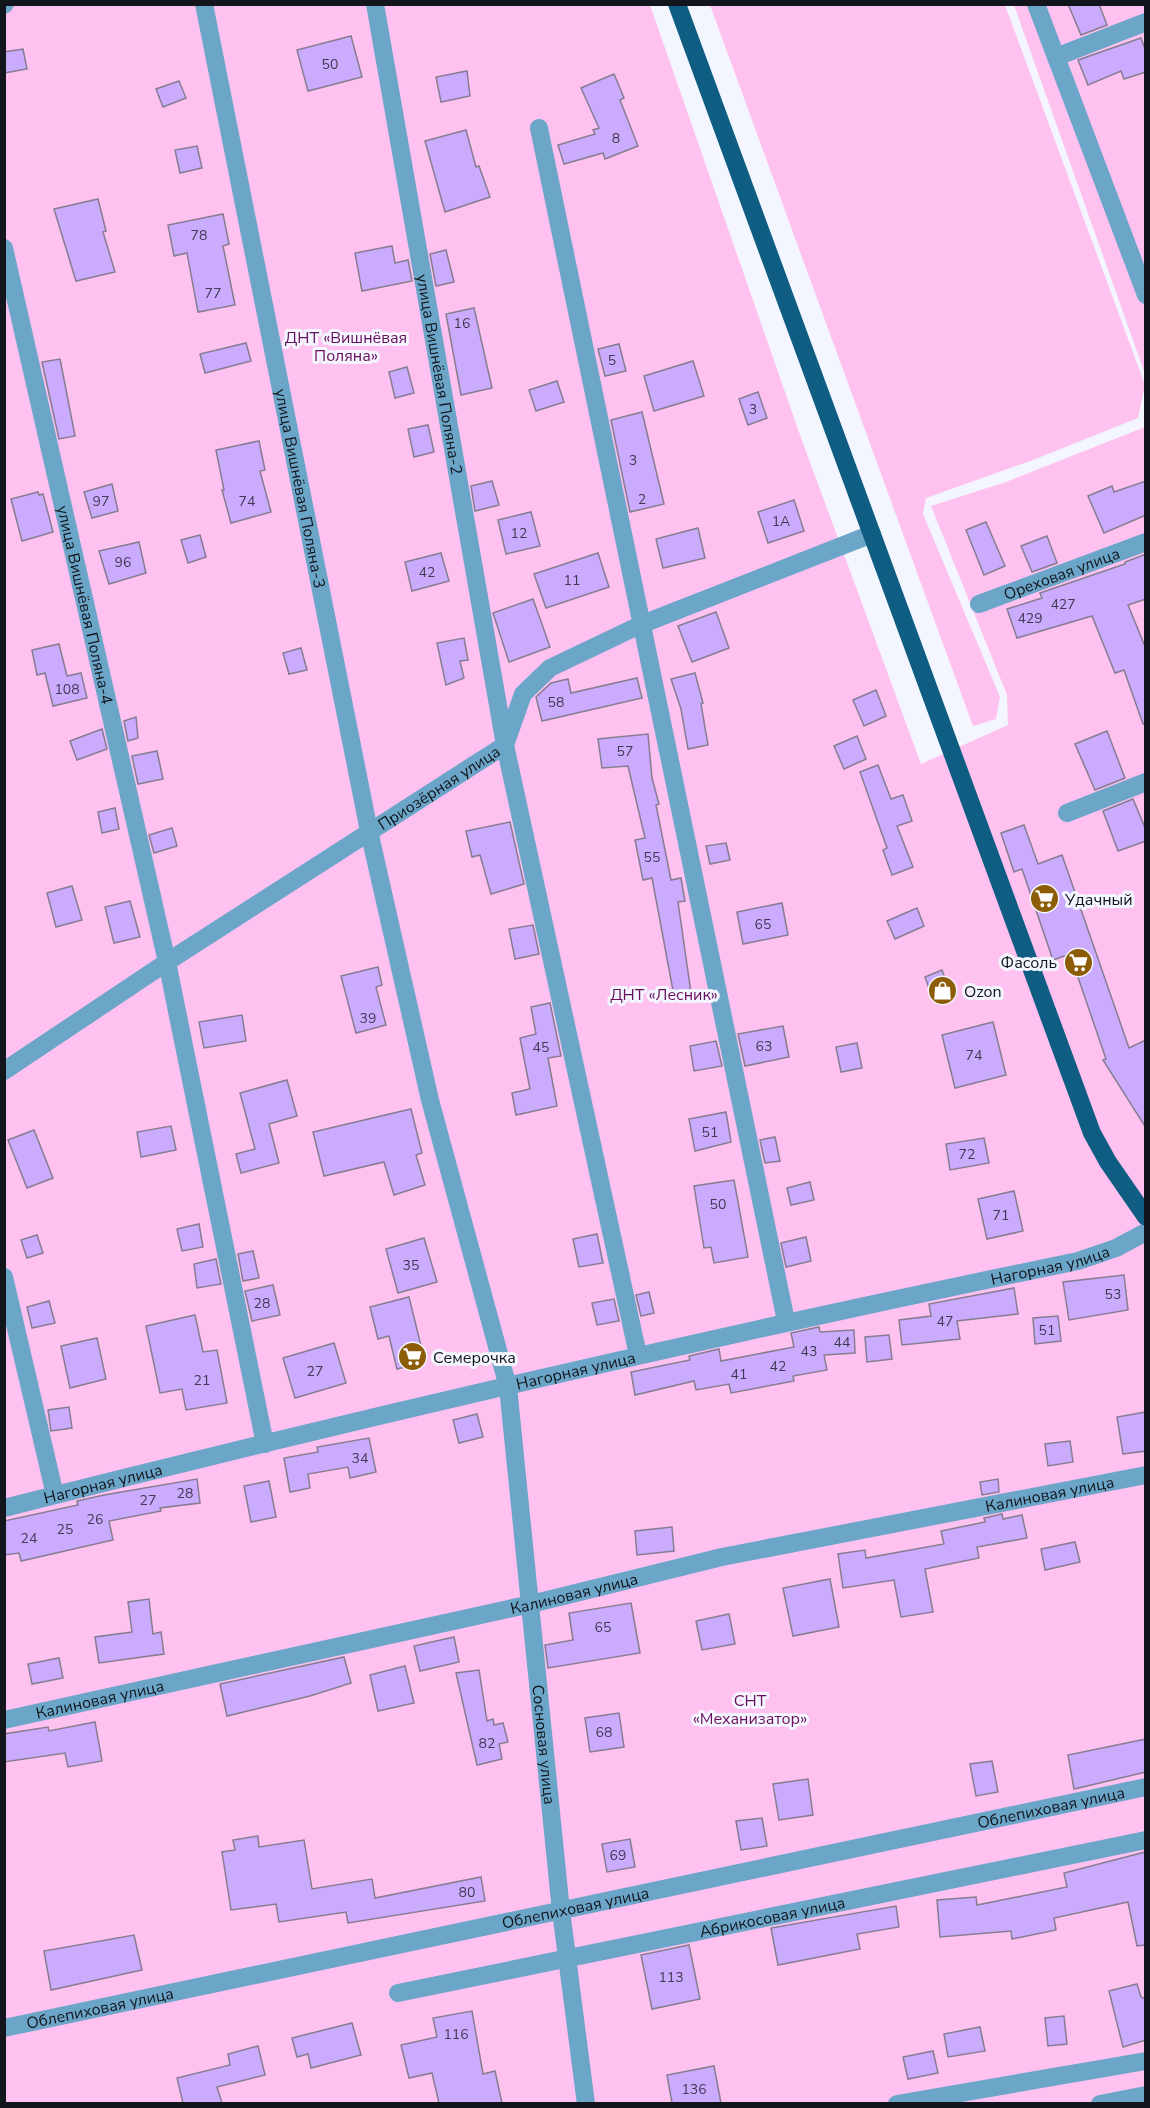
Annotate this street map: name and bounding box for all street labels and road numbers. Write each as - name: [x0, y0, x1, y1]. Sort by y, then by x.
- street label: улица Вишнёвая Поляна-2: [411, 273, 467, 477]
- street label: улица Вишнёвая Поляна-3: [269, 387, 330, 590]
- street label: улица Вишнёвая Поляна-4: [51, 504, 118, 707]
- street label: Ореховая улица: [1001, 543, 1123, 606]
- street label: Приозёрная улица: [374, 741, 505, 836]
- street label: Нагорная улица: [989, 1241, 1113, 1291]
- street label: Нагорная улица: [514, 1347, 638, 1396]
- street label: Нагорная улица: [41, 1459, 165, 1510]
- street label: Калиновая улица: [984, 1471, 1116, 1518]
- street label: Калиновая улица: [508, 1568, 640, 1620]
- street label: Калиновая улица: [34, 1675, 166, 1725]
- street label: Сосновая улица: [526, 1684, 560, 1806]
- street label: Облепиховая улица: [975, 1782, 1127, 1834]
- street label: Облепиховая улица: [500, 1882, 651, 1935]
- street label: Абрикосовая улица: [698, 1892, 847, 1943]
- street label: Облепиховая улица: [24, 1982, 176, 2035]

